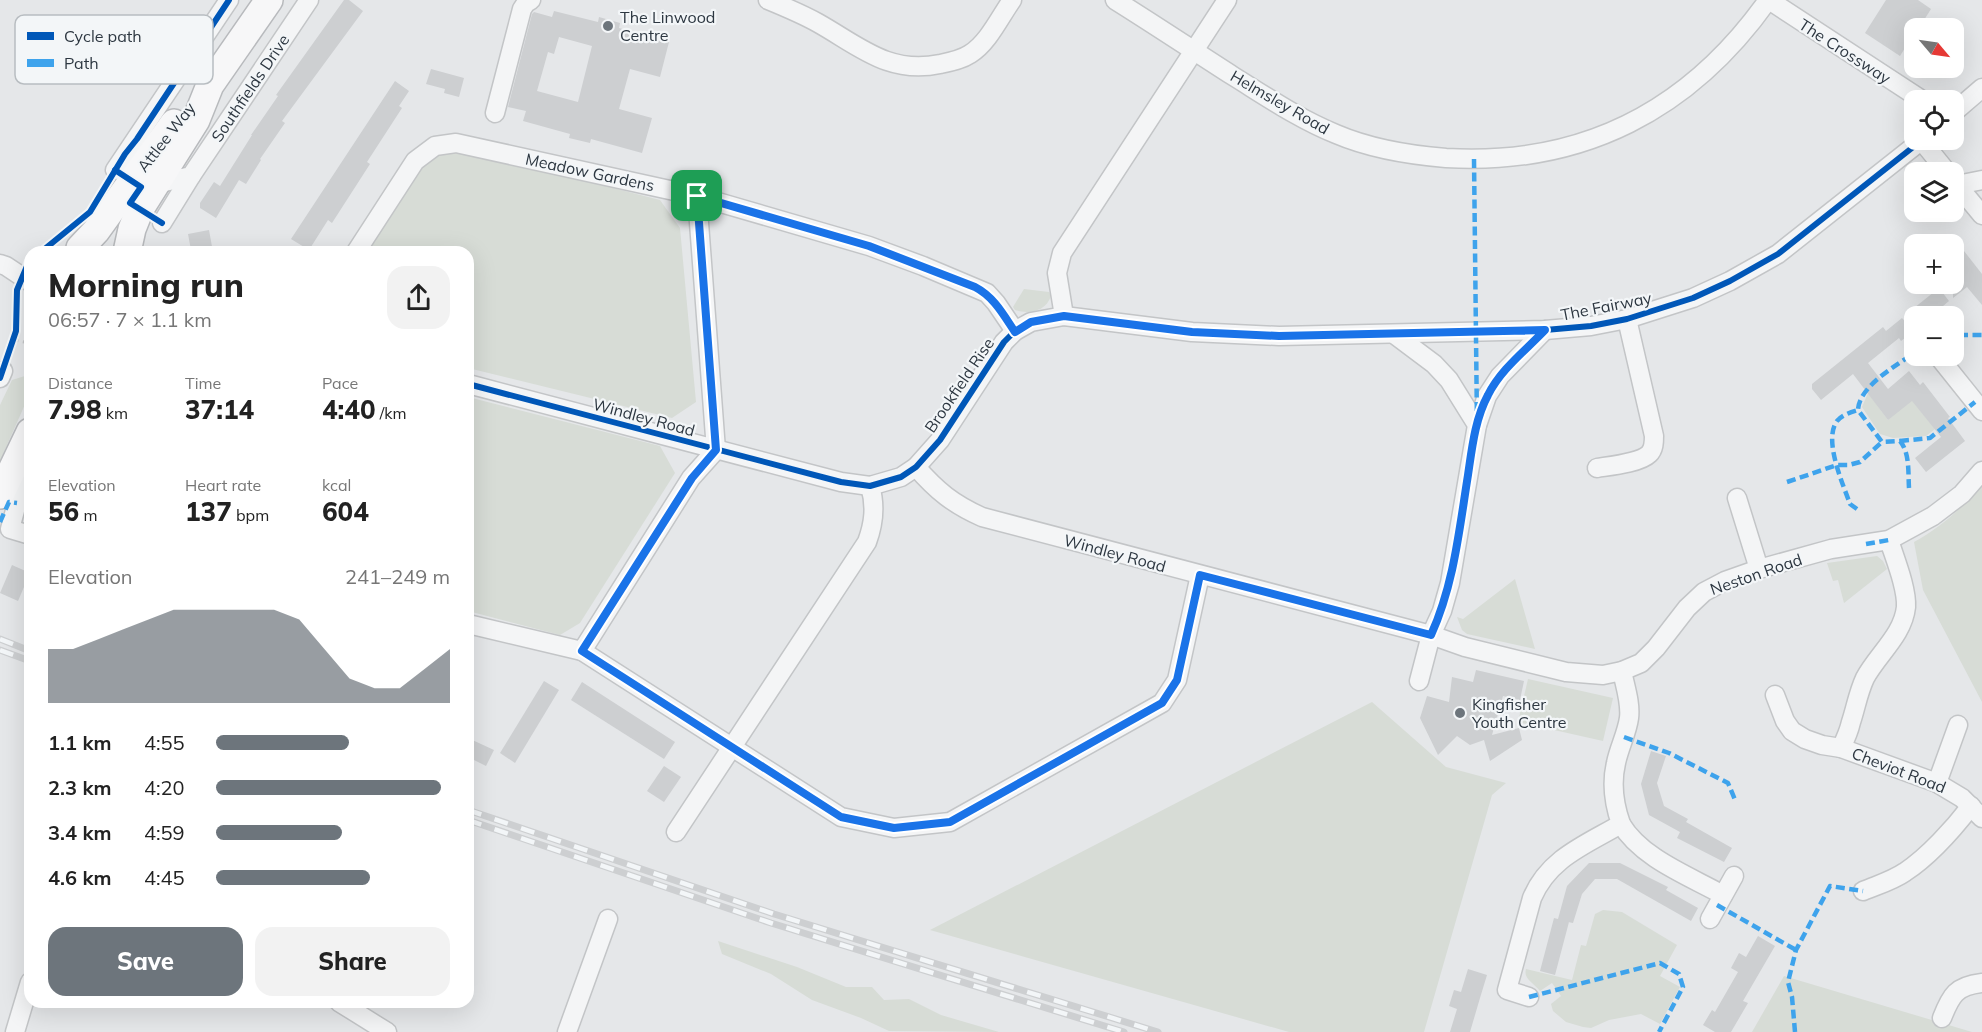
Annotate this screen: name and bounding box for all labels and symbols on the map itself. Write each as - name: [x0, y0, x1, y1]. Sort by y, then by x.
- place label: The Linwood Centre: [620, 7, 715, 45]
- street label: The Crossway: [1795, 14, 1895, 88]
- legend: [15, 15, 213, 84]
- north arrow: [1904, 18, 1964, 78]
- marker: The Linwood Centre: [601, 19, 615, 33]
- text: Cycle path: [64, 26, 142, 46]
- street label: Southfields Drive: [207, 30, 293, 146]
- text: Path: [64, 53, 99, 73]
- street label: Helmsley Road: [1227, 66, 1333, 138]
- street label: Attlee Way: [133, 98, 200, 176]
- street label: Meadow Gardens: [524, 149, 656, 195]
- pin: [671, 170, 722, 221]
- street label: The Fairway: [1559, 287, 1654, 325]
- street label: Brookfield Rise: [920, 334, 998, 436]
- street label: Windley Road: [591, 394, 697, 440]
- street label: Windley Road: [1062, 530, 1168, 576]
- street label: Neston Road: [1707, 549, 1805, 599]
- place label: Kingfisher Youth Centre: [1471, 694, 1566, 732]
- marker: Kingfisher Youth Centre: [1453, 706, 1467, 720]
- street label: Cheviot Road: [1849, 743, 1949, 797]

